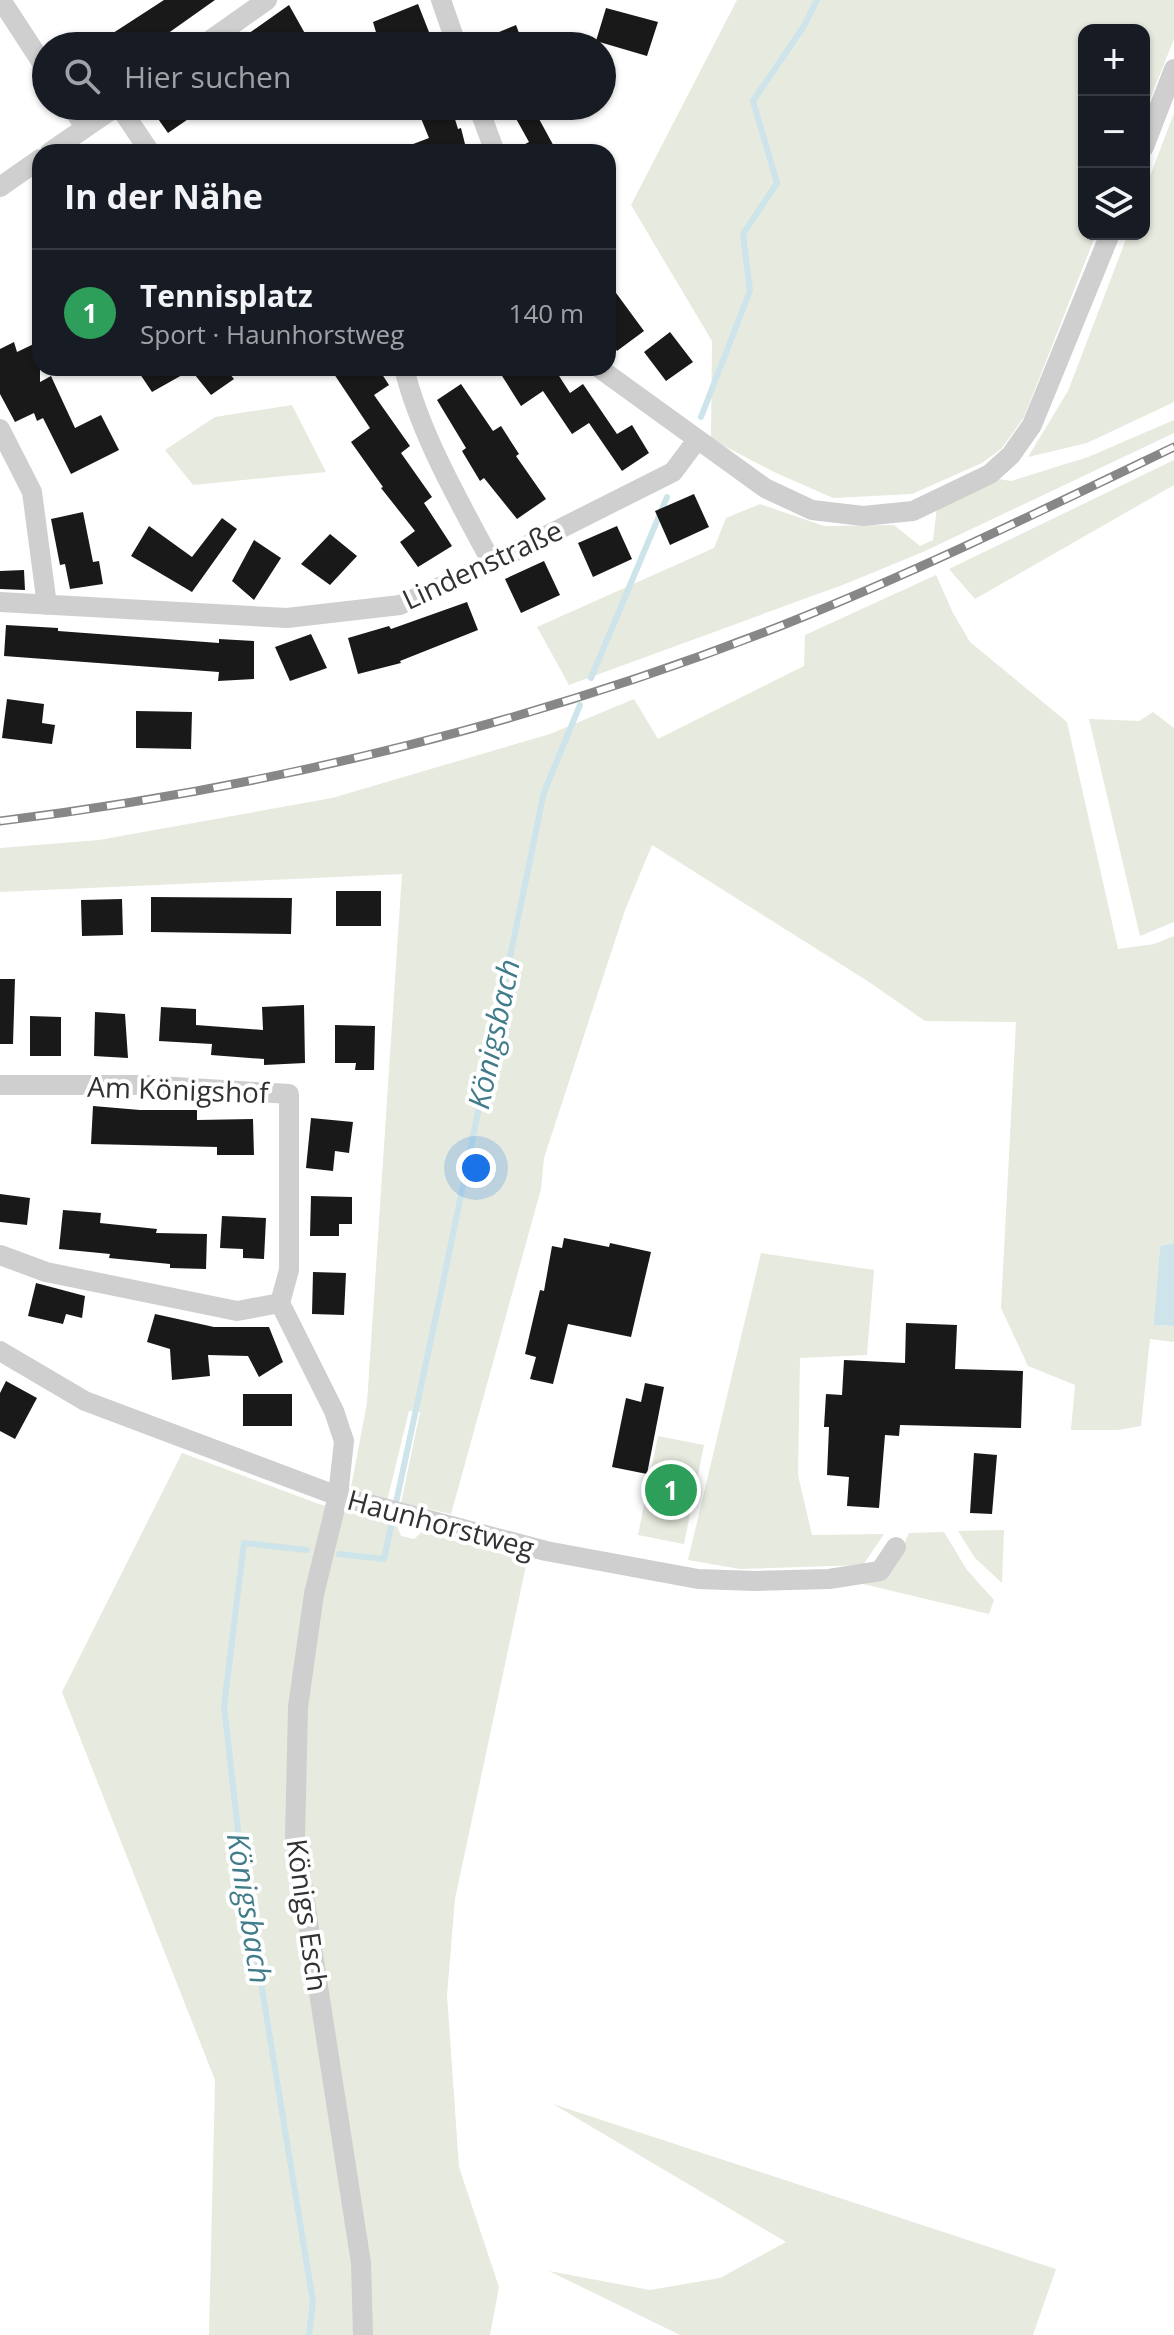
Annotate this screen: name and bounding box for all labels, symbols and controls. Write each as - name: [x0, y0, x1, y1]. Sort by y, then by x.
- map controls: [1078, 24, 1150, 240]
- button: +: [1078, 24, 1150, 96]
- search box: [32, 32, 616, 120]
- icon: search: [60, 54, 104, 98]
- text: Hier suchen: [124, 56, 291, 97]
- button: −: [1078, 96, 1150, 168]
- button: layers: [1078, 168, 1150, 240]
- text: In der Nähe: [64, 173, 263, 219]
- text: Tennisplatz: [140, 275, 313, 316]
- text: 1: [83, 295, 97, 331]
- text: 140 m: [509, 295, 584, 331]
- text: Sport · Haunhorstweg: [140, 316, 404, 352]
- street label: Lindenstraße: [396, 510, 568, 618]
- water label: Königsbach: [457, 955, 529, 1113]
- street label: Am Königshof: [87, 1067, 271, 1111]
- your location: [456, 1148, 496, 1188]
- pin: 1: [645, 1460, 697, 1520]
- street label: Haunhorstweg: [343, 1480, 539, 1566]
- water label: Königsbach: [218, 1830, 282, 1986]
- street label: Königs Esch: [279, 1836, 337, 1994]

